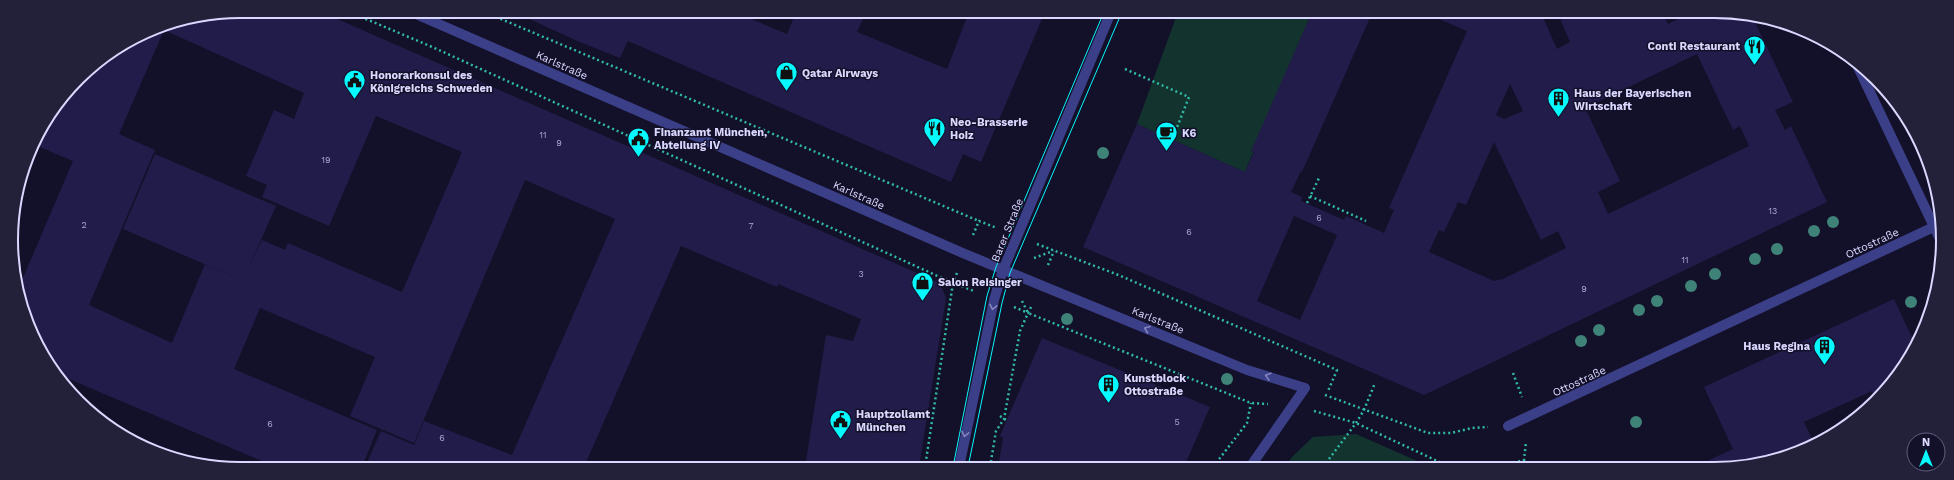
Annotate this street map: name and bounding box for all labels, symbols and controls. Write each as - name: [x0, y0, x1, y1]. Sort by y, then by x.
- restaurant icon: Conti Restaurant: [1742, 33, 1768, 66]
- place label: Conti Restaurant: [1648, 40, 1740, 53]
- street label: Karlstraße: [534, 48, 590, 83]
- shop icon: Qatar Airways: [773, 60, 799, 93]
- place label: Qatar Airways: [802, 67, 878, 80]
- public building icon: Honorarkonsul des Königreichs Schweden: [341, 68, 367, 101]
- place label: Honorarkonsul des Königreichs Schweden: [370, 69, 493, 95]
- building icon: Haus der Bayerischen Wirtschaft: [1545, 86, 1571, 119]
- place label: Haus der Bayerischen Wirtschaft: [1574, 87, 1691, 113]
- restaurant icon: Neo-Brasserie Hoiz: [921, 115, 947, 148]
- place label: Neo-Brasserie Hoiz: [950, 116, 1028, 142]
- cafe icon: K6: [1154, 120, 1180, 153]
- public building icon: Finanzamt München, Abteilung IV: [625, 125, 651, 158]
- place label: Finanzamt München, Abteilung IV: [654, 126, 767, 152]
- place label: K6: [1182, 127, 1197, 140]
- house number: 11: [539, 130, 547, 140]
- house number: 9: [556, 138, 562, 148]
- house number: 19: [321, 155, 331, 165]
- street label: Karlstraße: [831, 178, 887, 213]
- street label: Barer Straße: [989, 196, 1026, 264]
- house number: 13: [1769, 206, 1777, 216]
- house number: 6: [1316, 213, 1322, 223]
- house number: 2: [81, 220, 87, 230]
- house number: 7: [748, 221, 754, 231]
- street label: Ottostraße: [1843, 225, 1901, 261]
- house number: 6: [1186, 227, 1192, 237]
- house number: 11: [1681, 255, 1689, 265]
- house number: 3: [858, 269, 864, 279]
- shop icon: Salon Reisinger: [909, 269, 935, 302]
- place label: Salon Reisinger: [938, 276, 1022, 289]
- house number: 9: [1581, 284, 1587, 294]
- one-way arrow: [989, 304, 997, 310]
- street label: Karlstraße: [1130, 304, 1186, 337]
- one-way arrow: [1144, 325, 1151, 333]
- building icon: Haus Regina: [1812, 333, 1838, 366]
- place label: Haus Regina: [1743, 340, 1811, 353]
- street label: Ottostraße: [1550, 363, 1608, 399]
- building icon: Kunstblock Ottostraße: [1095, 371, 1121, 404]
- place label: Kunstblock Ottostraße: [1124, 372, 1186, 398]
- one-way arrow: [1265, 372, 1272, 381]
- public building icon: Hauptzollamt München: [827, 407, 853, 440]
- place label: Hauptzollamt München: [856, 408, 930, 434]
- house number: 5: [1174, 417, 1180, 427]
- house number: 6: [267, 419, 273, 429]
- one-way arrow: [962, 431, 970, 437]
- north arrow: [1906, 432, 1946, 472]
- house number: 6: [439, 433, 445, 443]
- text: N: [1922, 436, 1930, 449]

